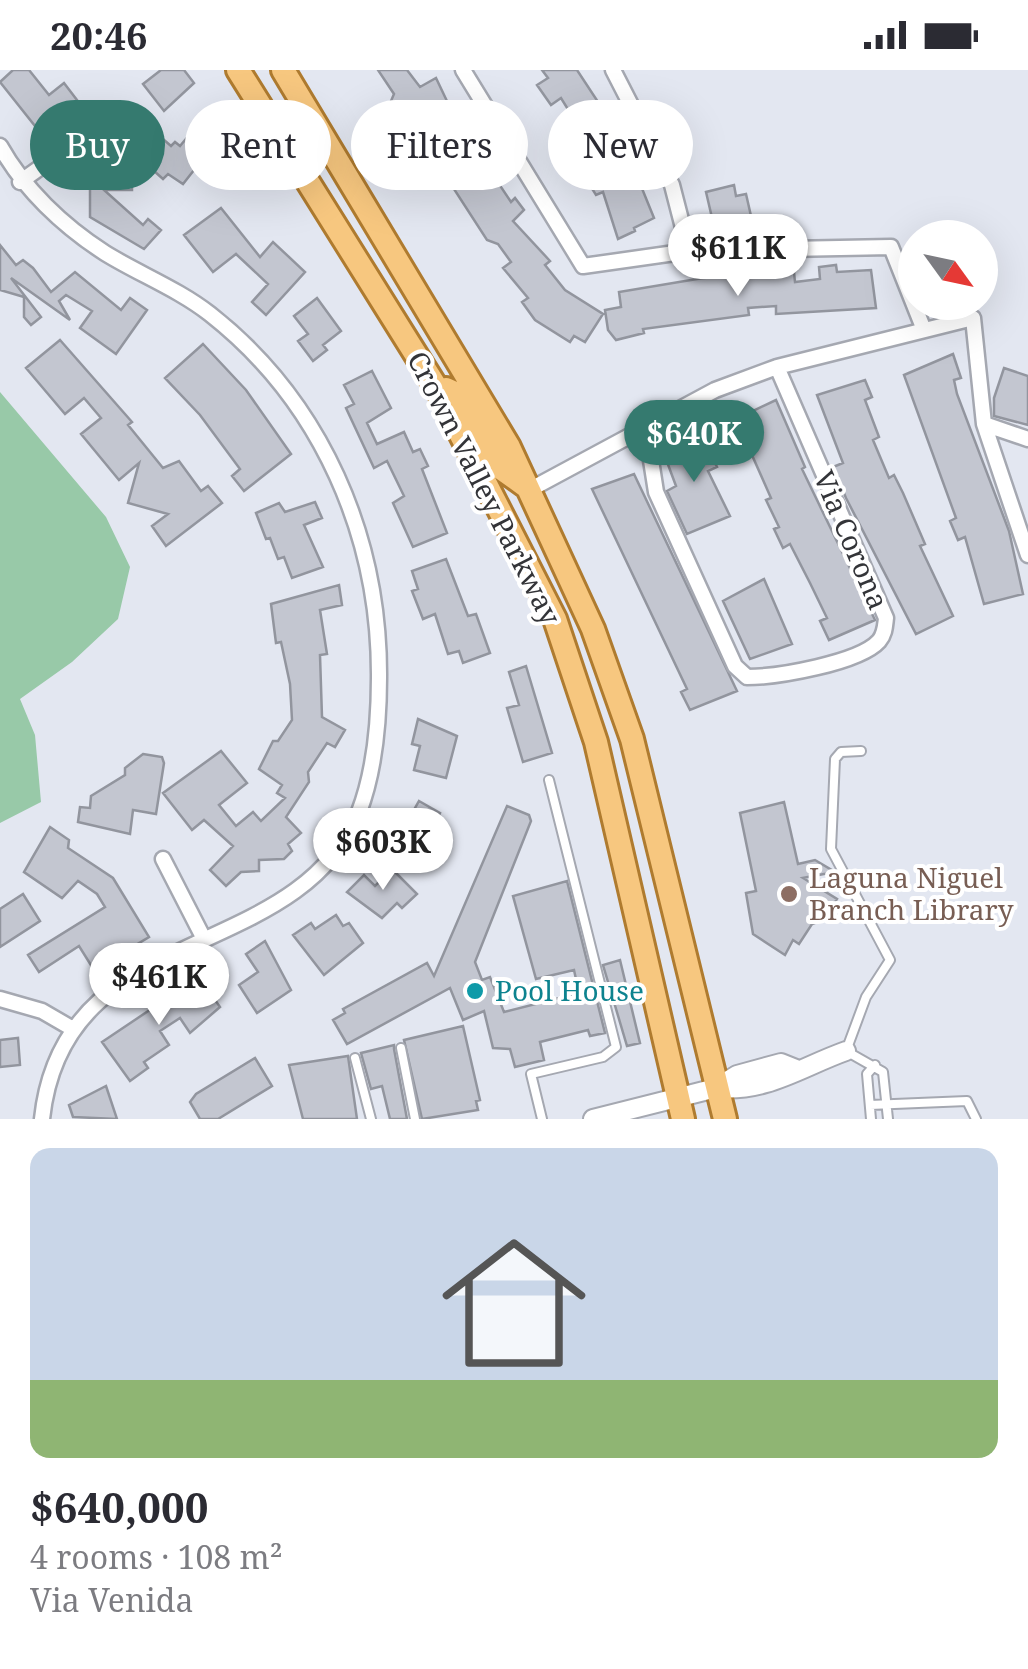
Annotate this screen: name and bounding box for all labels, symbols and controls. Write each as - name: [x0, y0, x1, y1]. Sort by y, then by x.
- text: 20:46: [50, 9, 147, 61]
- chip: Buy: [30, 100, 165, 190]
- chip: Rent: [185, 100, 331, 190]
- chip: Filters: [351, 100, 528, 190]
- chip: New: [548, 100, 693, 190]
- pin: $611K: [668, 214, 808, 299]
- north arrow: [898, 220, 998, 320]
- map controls: [898, 220, 998, 320]
- text: $611K: [690, 225, 786, 268]
- street label: Crown Valley Parkway: [399, 344, 570, 631]
- pin: $640K: [624, 400, 764, 485]
- text: $640K: [646, 411, 742, 454]
- street label: Via Corona: [806, 464, 898, 615]
- pin: $603K: [313, 808, 453, 893]
- text: $603K: [335, 819, 431, 862]
- place label: Laguna Niguel Branch Library: [809, 858, 1014, 928]
- marker: Laguna Niguel Branch Library: [778, 883, 800, 905]
- pin: $461K: [89, 943, 229, 1028]
- text: $461K: [111, 954, 207, 997]
- place label: Pool House: [495, 971, 644, 1009]
- marker: Pool House: [464, 980, 486, 1002]
- icon: home: [424, 1213, 604, 1393]
- text: $640,000: [30, 1478, 208, 1535]
- text: 4 rooms · 108 m²: [30, 1535, 283, 1578]
- text: Via Venida: [30, 1578, 194, 1621]

